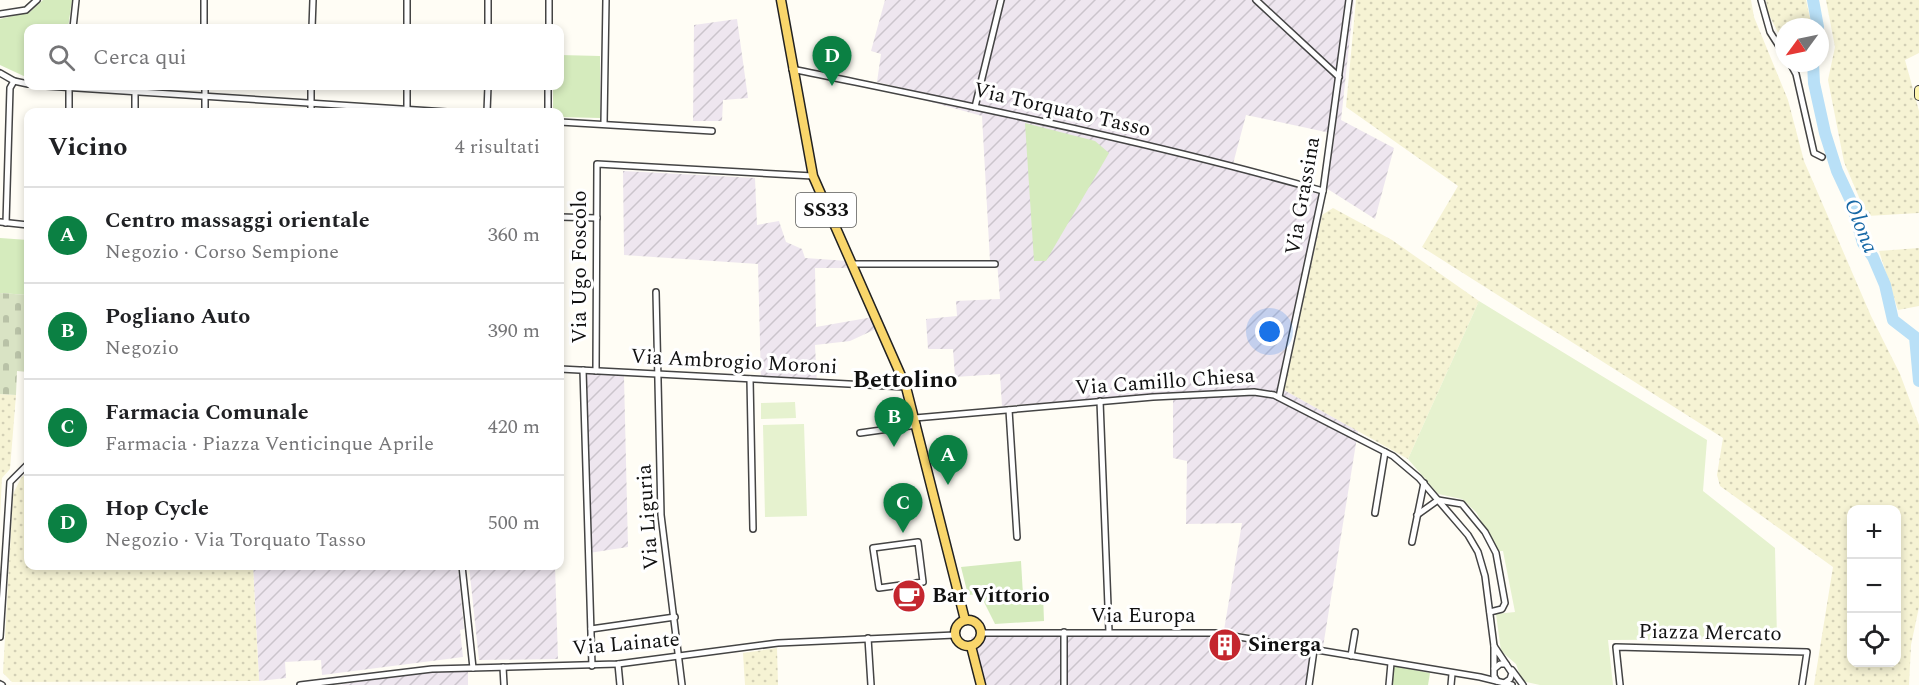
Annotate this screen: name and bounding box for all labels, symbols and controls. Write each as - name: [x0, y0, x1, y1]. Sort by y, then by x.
- north arrow: [1775, 18, 1829, 72]
- search box: [24, 24, 564, 90]
- pin: D: [812, 36, 852, 86]
- icon: search: [45, 41, 78, 74]
- text: Cerca qui: [93, 41, 187, 74]
- street label: Via Torquato Tasso: [970, 74, 1154, 146]
- text: Vicino: [48, 127, 128, 167]
- text: 4 risultati: [455, 132, 540, 162]
- street label: Via Grassina: [1277, 134, 1329, 258]
- street label: Via Ugo Foscolo: [564, 190, 596, 344]
- road number: SS33: [796, 193, 856, 227]
- water label: Olona: [1835, 194, 1887, 258]
- text: Centro massaggi orientale: [105, 204, 370, 237]
- text: A: [60, 220, 75, 250]
- text: 360 m: [488, 220, 540, 250]
- text: Negozio · Corso Sempione: [105, 237, 339, 267]
- text: Pogliano Auto: [105, 300, 250, 333]
- text: B: [60, 316, 75, 346]
- text: 390 m: [488, 316, 540, 346]
- your location: [1255, 317, 1284, 346]
- text: Negozio: [105, 333, 179, 363]
- street label: Via Ambrogio Moroni: [630, 341, 838, 383]
- street label: Via Camillo Chiesa: [1074, 360, 1257, 404]
- district label: Bettolino: [853, 362, 957, 398]
- text: Farmacia Comunale: [105, 396, 309, 429]
- pin: B: [874, 398, 914, 447]
- text: C: [60, 412, 75, 442]
- text: 420 m: [488, 412, 540, 442]
- text: Farmacia · Piazza Venticinque Aprile: [105, 429, 434, 459]
- pin: A: [928, 436, 968, 485]
- street label: Via Liguria: [628, 462, 668, 571]
- pin: C: [884, 484, 922, 533]
- text: Hop Cycle: [105, 492, 209, 525]
- map controls: [1847, 505, 1901, 667]
- button: +: [1847, 505, 1901, 559]
- text: D: [59, 508, 76, 538]
- text: 500 m: [488, 508, 540, 538]
- text: Negozio · Via Torquato Tasso: [105, 525, 366, 555]
- button: −: [1847, 559, 1901, 613]
- cafe icon: Bar Vittorio: [891, 578, 927, 614]
- place label: Bar Vittorio: [932, 580, 1050, 612]
- street label: Via Europa: [1090, 600, 1196, 632]
- button: locate: [1847, 613, 1901, 667]
- street label: Piazza Mercato: [1638, 616, 1782, 650]
- street label: Via Lainate: [571, 623, 681, 665]
- building icon: Sinerga: [1207, 627, 1243, 663]
- place label: Sinerga: [1248, 629, 1322, 661]

